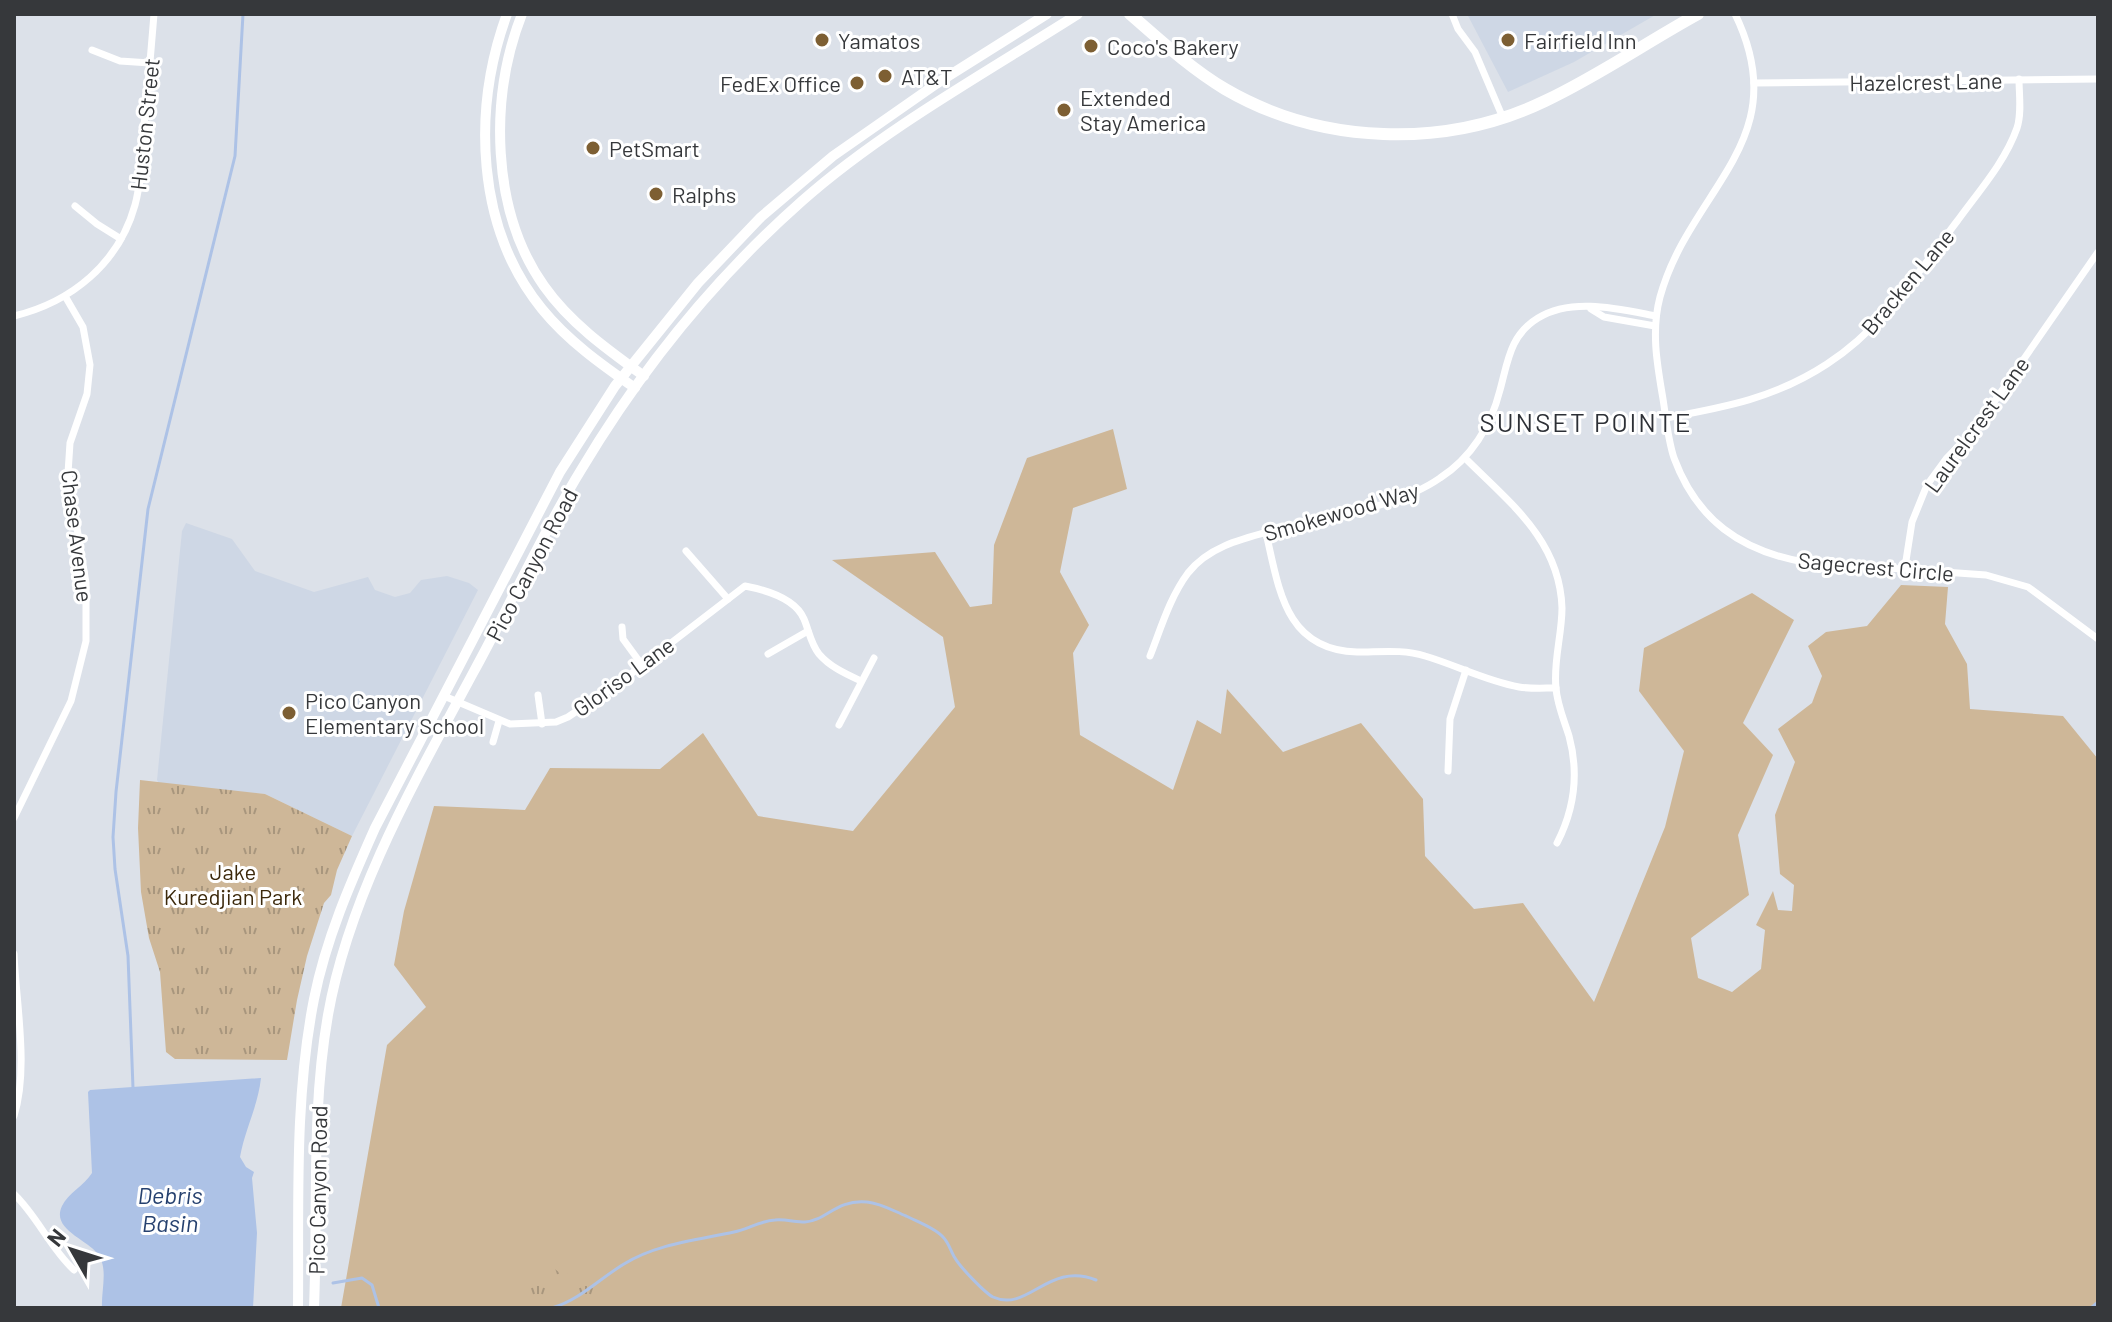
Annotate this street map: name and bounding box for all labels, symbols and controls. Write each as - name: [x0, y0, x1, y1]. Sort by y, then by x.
- place label: Yamatos: [838, 27, 920, 53]
- place label: Fairfield Inn: [1524, 27, 1637, 53]
- marker: Yamatos: [813, 31, 831, 49]
- marker: Fairfield Inn: [1499, 31, 1517, 49]
- place label: Coco's Bakery: [1107, 33, 1239, 59]
- marker: Coco's Bakery: [1082, 37, 1100, 55]
- street label: Huston Street: [124, 57, 164, 191]
- place label: AT&T: [901, 63, 952, 89]
- marker: AT&T: [876, 67, 894, 85]
- street label: Hazelcrest Lane: [1849, 67, 2003, 95]
- place label: FedEx Office: [720, 70, 841, 96]
- marker: FedEx Office: [848, 74, 866, 92]
- place label: Extended Stay America: [1080, 84, 1206, 135]
- marker: Extended Stay America: [1055, 101, 1073, 119]
- place label: PetSmart: [609, 135, 700, 161]
- marker: PetSmart: [584, 139, 602, 157]
- place label: Ralphs: [672, 181, 736, 207]
- marker: Ralphs: [647, 185, 665, 203]
- street label: Bracken Lane: [1855, 223, 1959, 339]
- street label: Laurelcrest Lane: [1918, 351, 2034, 497]
- district label: SUNSET POINTE: [1480, 406, 1692, 437]
- street label: Chase Avenue: [57, 468, 99, 604]
- street label: Smokewood Way: [1260, 476, 1422, 546]
- street label: Pico Canyon Road: [480, 483, 582, 645]
- street label: Sagecrest Circle: [1797, 546, 1955, 586]
- street label: Gloriso Lane: [568, 631, 678, 721]
- place label: Pico Canyon Elementary School: [305, 687, 484, 738]
- marker: Pico Canyon Elementary School: [280, 704, 298, 722]
- park label: Jake Kuredjian Park: [164, 858, 302, 909]
- street label: Pico Canyon Road: [303, 1105, 331, 1275]
- water label: Debris Basin: [137, 1180, 203, 1237]
- north arrow: [32, 1210, 112, 1290]
- text: N: [41, 1223, 70, 1251]

